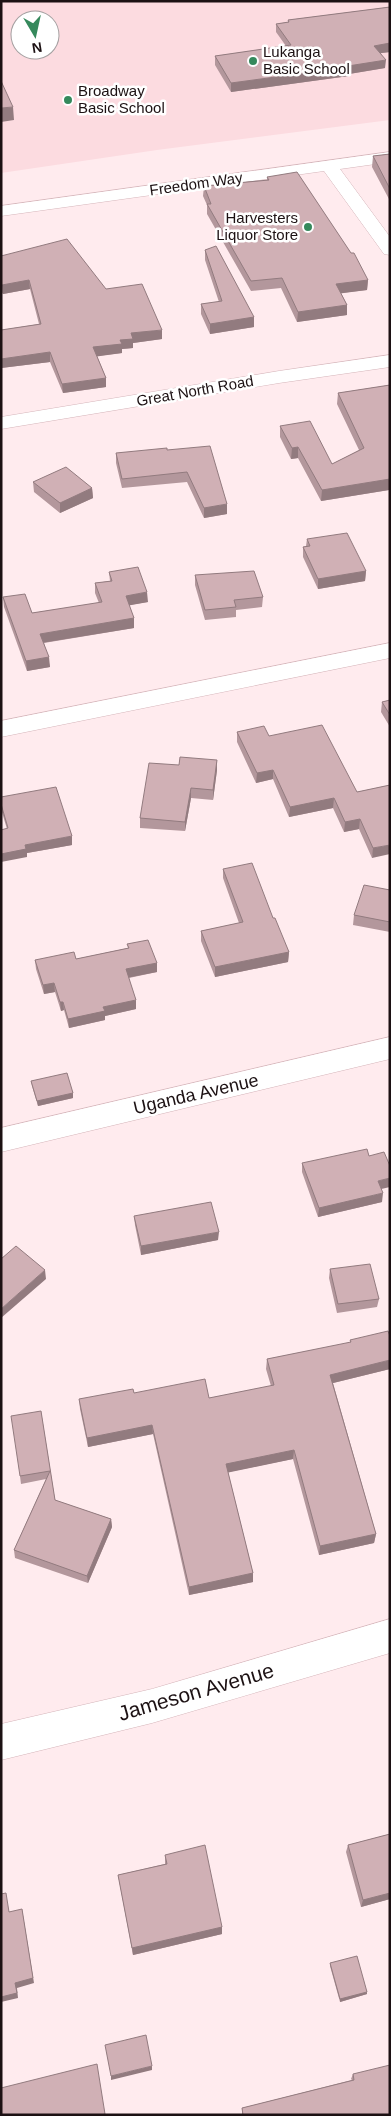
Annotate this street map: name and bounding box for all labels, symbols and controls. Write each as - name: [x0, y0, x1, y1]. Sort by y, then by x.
- north arrow: [10, 10, 60, 60]
- text: N: [31, 39, 43, 57]
- place label: Lukanga Basic School: [263, 43, 350, 77]
- marker: Lukanga Basic School: [247, 55, 259, 67]
- place label: Broadway Basic School: [78, 82, 165, 116]
- marker: Broadway Basic School: [62, 94, 74, 106]
- street label: Freedom Way: [148, 169, 244, 198]
- place label: Harvesters Liquor Store: [216, 209, 298, 243]
- marker: Harvesters Liquor Store: [302, 221, 314, 233]
- street label: Great North Road: [135, 372, 255, 409]
- street label: Uganda Avenue: [131, 1070, 261, 1118]
- street label: Jameson Avenue: [115, 1658, 276, 1725]

